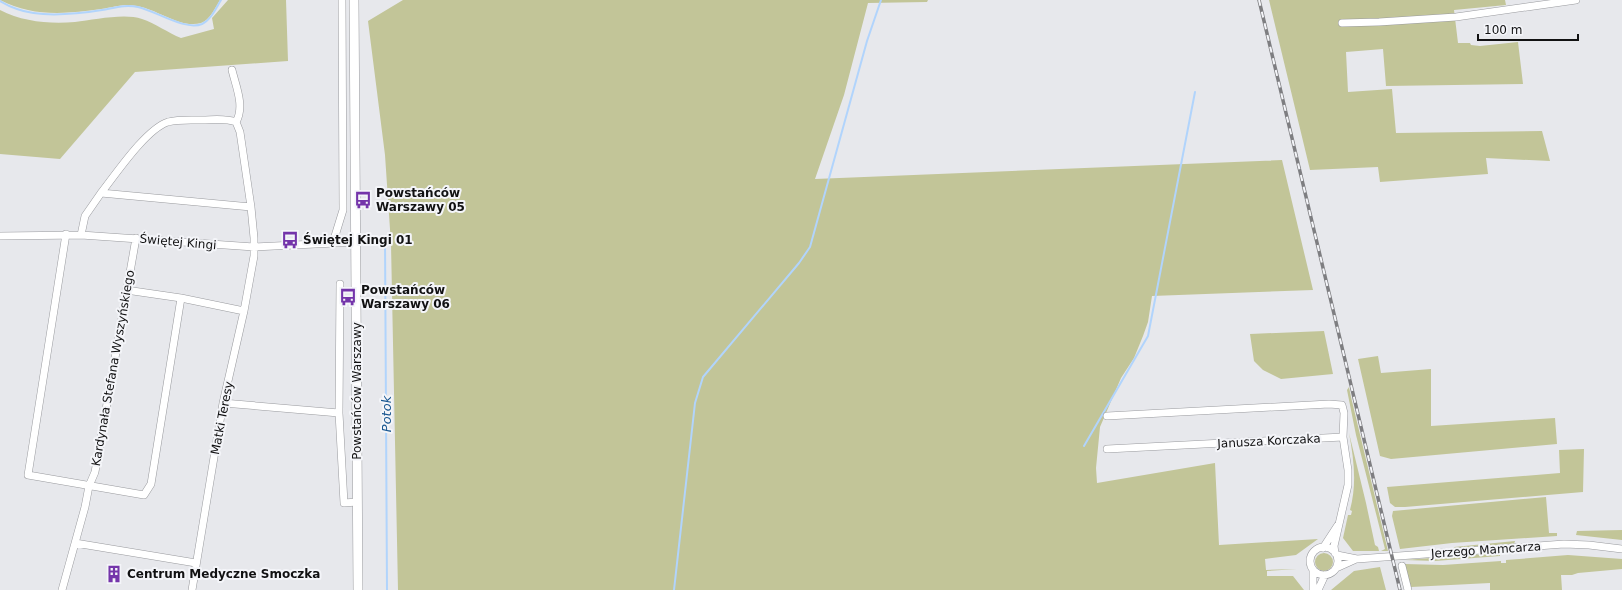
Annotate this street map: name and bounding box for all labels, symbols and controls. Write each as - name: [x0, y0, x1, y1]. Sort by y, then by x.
- scale bar: [1478, 16, 1578, 42]
- text: 100 m: [1484, 23, 1522, 37]
- place label: Powstańców Warszawy 05: [376, 186, 465, 214]
- bus stop icon: Powstańców Warszawy 05: [353, 190, 373, 210]
- bus stop icon: Świętej Kingi 01: [280, 230, 300, 250]
- street label: Świętej Kingi: [139, 231, 217, 252]
- place label: Świętej Kingi 01: [303, 232, 413, 247]
- street label: Kardynała Stefana Wyszyńskiego: [89, 269, 137, 467]
- place label: Powstańców Warszawy 06: [361, 283, 450, 311]
- bus stop icon: Powstańców Warszawy 06: [338, 287, 358, 307]
- street label: Powstańców Warszawy: [350, 322, 364, 460]
- street label: Matki Teresy: [208, 380, 236, 456]
- water label: Potok: [379, 395, 394, 432]
- street label: Janusza Korczaka: [1216, 431, 1321, 451]
- street label: Jerzego Mamcarza: [1430, 539, 1541, 561]
- building icon: Centrum Medyczne Smoczka: [104, 564, 124, 584]
- place label: Centrum Medyczne Smoczka: [127, 567, 320, 581]

